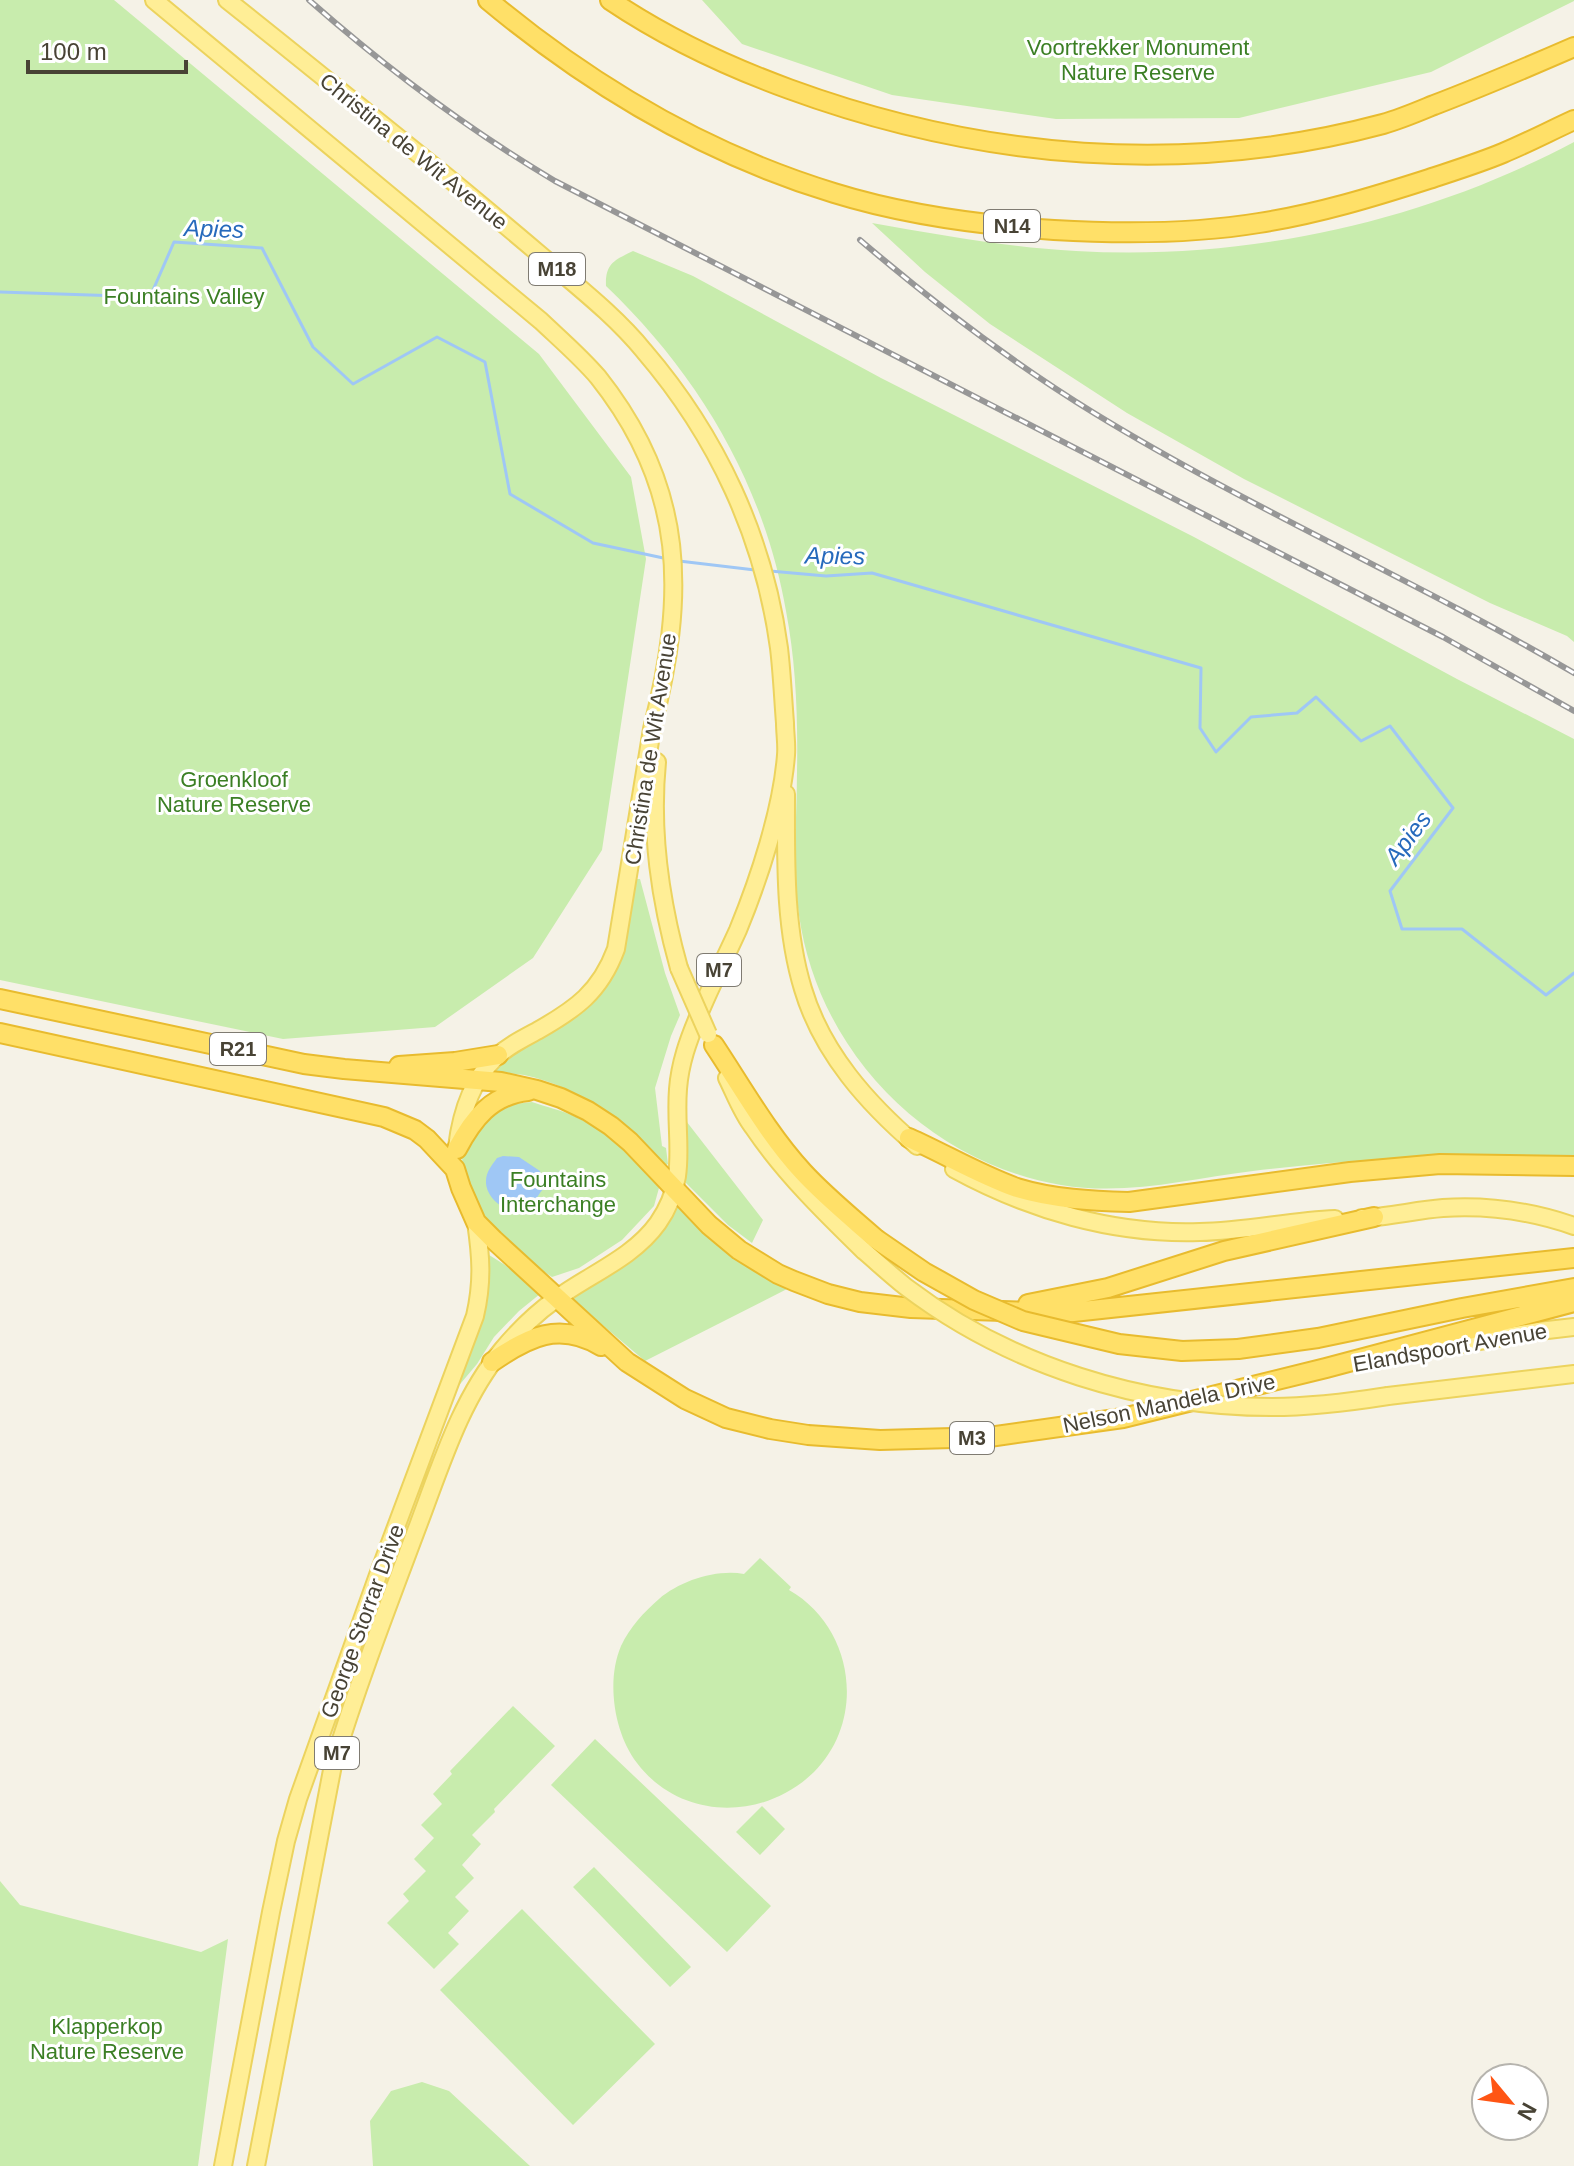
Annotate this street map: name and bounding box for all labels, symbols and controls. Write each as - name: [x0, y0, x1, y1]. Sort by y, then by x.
- scale bar: [28, 24, 186, 74]
- park label: Voortrekker Monument Nature Reserve: [1027, 35, 1249, 85]
- text: 100 m: [40, 38, 107, 65]
- street label: Christina de Wit Avenue: [315, 68, 513, 235]
- road number: N14: [984, 210, 1040, 242]
- water label: Apies: [182, 214, 244, 243]
- road number: M18: [529, 253, 585, 285]
- park label: Fountains Valley: [103, 284, 265, 309]
- water label: Apies: [803, 541, 865, 570]
- street label: Christina de Wit Avenue: [620, 631, 681, 867]
- park label: Groenkloof Nature Reserve: [157, 767, 311, 817]
- water label: Apies: [1378, 806, 1436, 871]
- road number: M7: [697, 954, 741, 986]
- road number: R21: [210, 1033, 266, 1065]
- park label: Fountains Interchange: [500, 1167, 616, 1217]
- street label: Elandspoort Avenue: [1351, 1318, 1549, 1377]
- street label: Nelson Mandela Drive: [1061, 1369, 1278, 1438]
- road number: M3: [950, 1422, 994, 1454]
- street label: George Storrar Drive: [316, 1521, 409, 1721]
- road number: M7: [315, 1737, 359, 1769]
- park label: Klapperkop Nature Reserve: [30, 2014, 184, 2064]
- north arrow: [1470, 2062, 1550, 2142]
- text: N: [1512, 2098, 1542, 2124]

